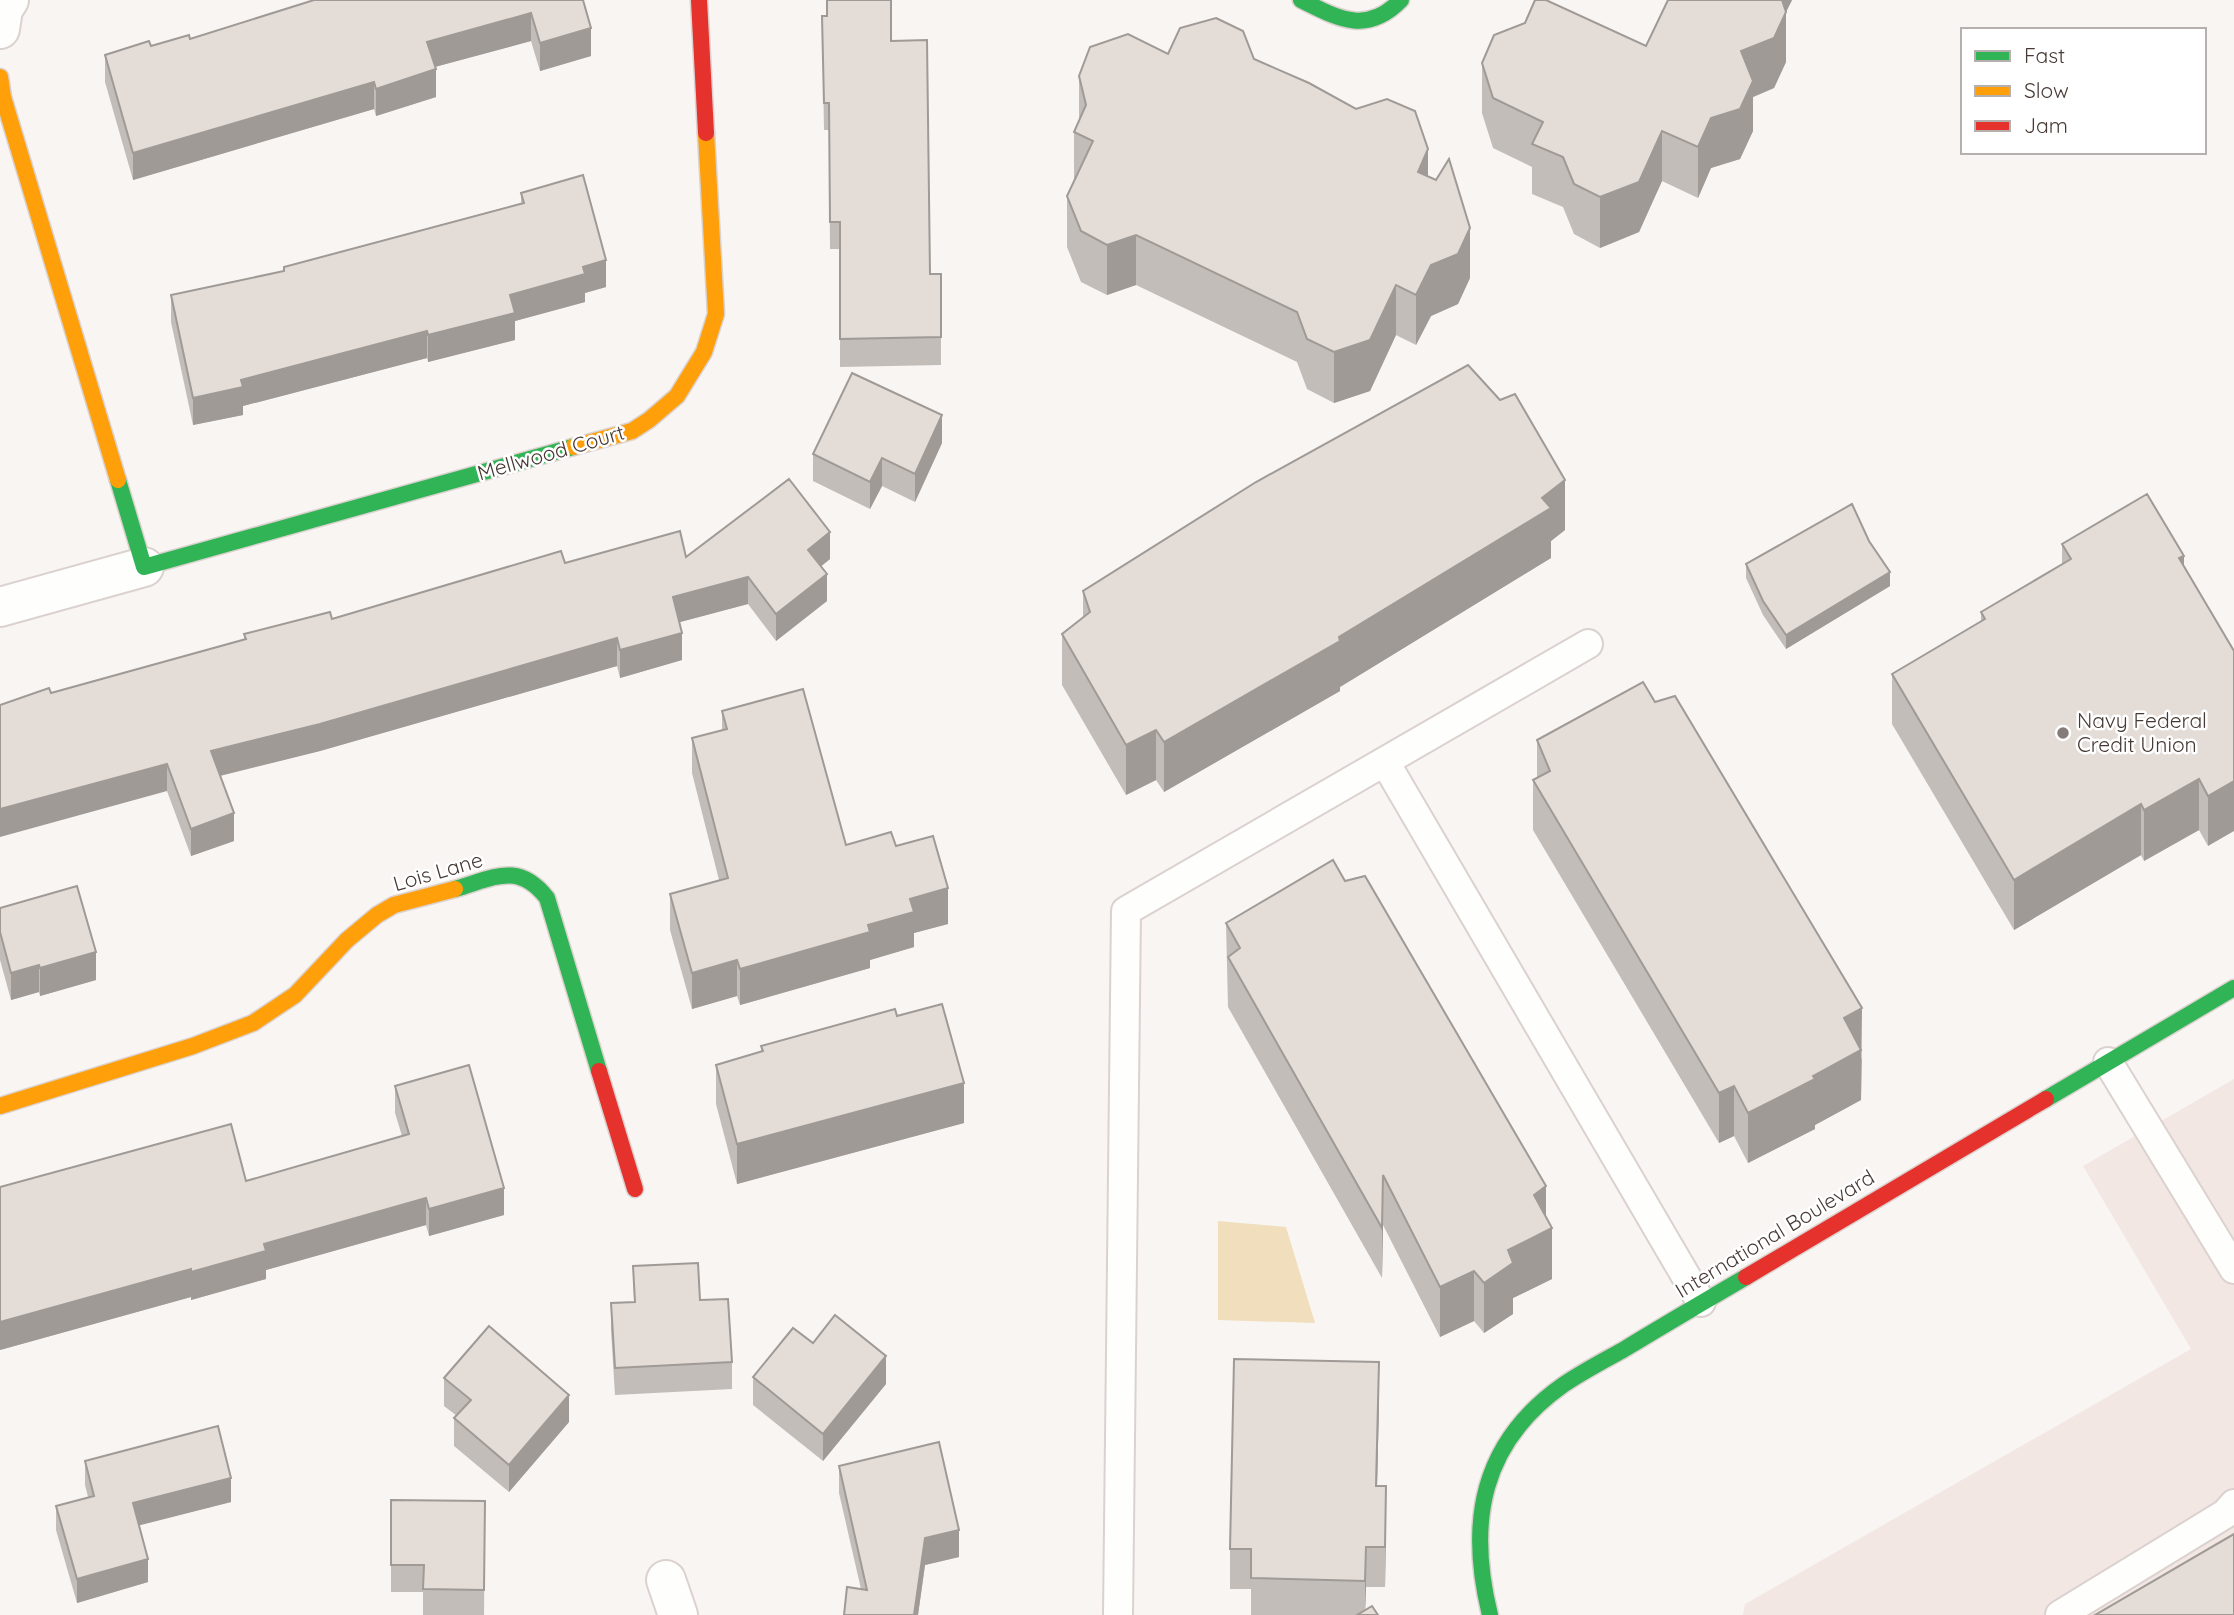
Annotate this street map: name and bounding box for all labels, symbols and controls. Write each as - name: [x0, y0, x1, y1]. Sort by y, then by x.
- legend: [1961, 28, 2206, 154]
- text: Fast: [2024, 42, 2065, 68]
- text: Slow: [2024, 77, 2069, 103]
- text: Jam: [2024, 112, 2068, 138]
- street label: Mellwood Court: [474, 419, 627, 485]
- place label: Navy Federal Credit Union: [2077, 707, 2207, 757]
- marker: Navy Federal Credit Union: [2055, 725, 2071, 741]
- street label: Lois Lane: [390, 846, 485, 896]
- street label: International Boulevard: [1670, 1163, 1879, 1303]

